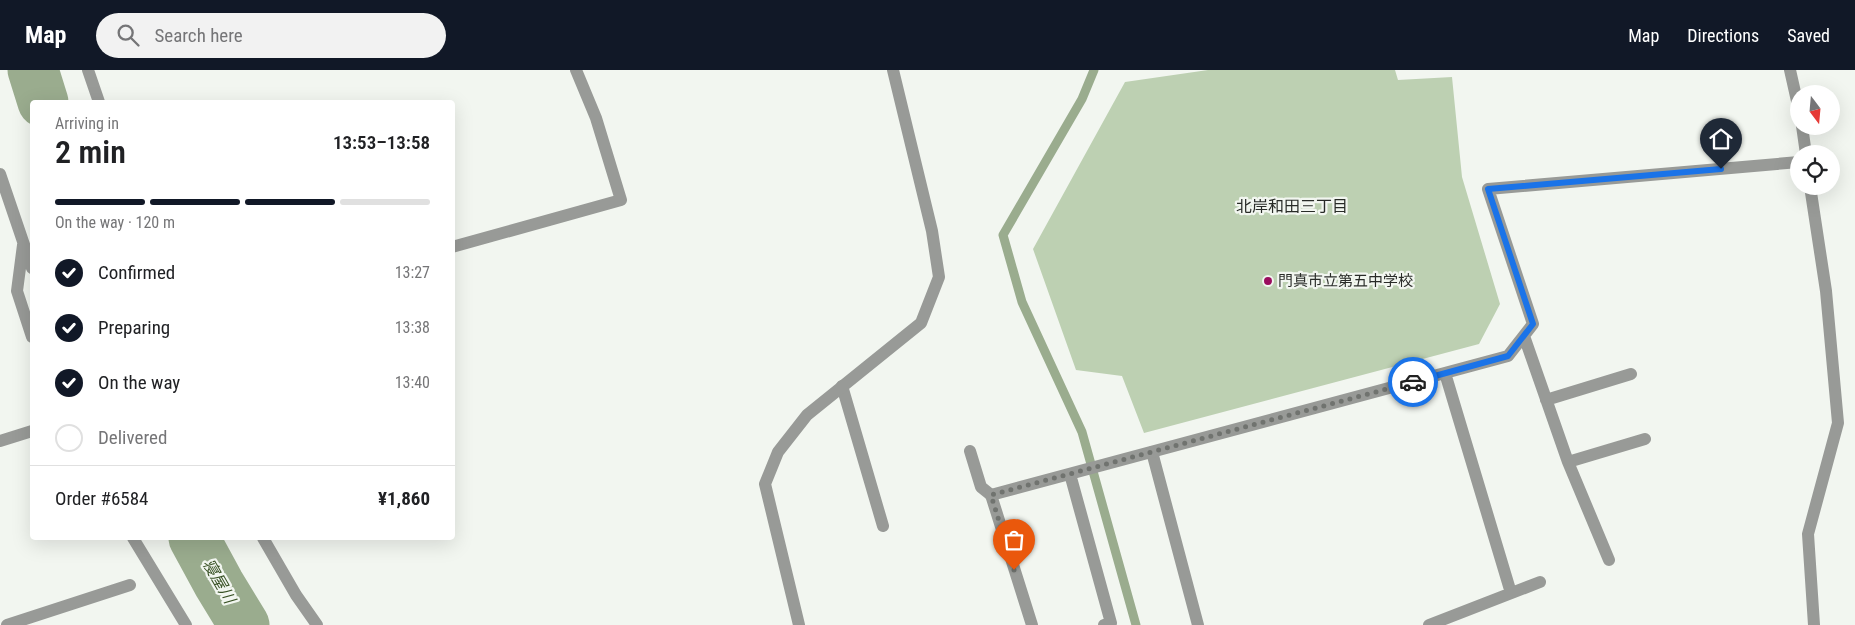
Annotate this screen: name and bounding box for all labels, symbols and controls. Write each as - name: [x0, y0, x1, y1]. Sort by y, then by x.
- search box: [96, 13, 446, 58]
- text: Map: [25, 21, 66, 49]
- icon: search: [114, 21, 142, 49]
- text: Search here: [154, 24, 243, 47]
- text: Map: [1628, 25, 1659, 46]
- text: Directions: [1687, 25, 1759, 46]
- text: Saved: [1787, 25, 1830, 46]
- north arrow: [1790, 85, 1840, 135]
- map controls: [1790, 85, 1840, 195]
- text: Arriving in: [55, 114, 119, 133]
- pin: [1700, 118, 1742, 169]
- icon: home: [1707, 125, 1735, 153]
- text: 13:53–13:58: [333, 131, 430, 154]
- text: 2 min: [55, 133, 126, 171]
- button: locate: [1790, 145, 1840, 195]
- district label: 北岸和田三丁目: [1236, 197, 1348, 216]
- text: On the way · 120 m: [55, 213, 175, 232]
- icon: check: [55, 259, 83, 287]
- text: Confirmed: [98, 261, 175, 284]
- text: 13:27: [395, 263, 430, 282]
- place label: 門真市立第五中学校: [1278, 272, 1413, 290]
- marker: 門真市立第五中学校: [1262, 275, 1274, 287]
- icon: check: [55, 314, 83, 342]
- text: Preparing: [98, 316, 170, 339]
- text: 13:38: [395, 318, 430, 337]
- courier: [1388, 357, 1438, 407]
- icon: car: [1399, 368, 1427, 396]
- icon: check: [55, 369, 83, 397]
- text: On the way: [98, 371, 180, 394]
- text: 13:40: [395, 373, 430, 392]
- text: Delivered: [98, 426, 167, 449]
- text: Order #6584: [55, 487, 148, 510]
- text: ¥1,860: [378, 487, 430, 510]
- pin: [993, 519, 1035, 570]
- icon: bag: [1000, 526, 1028, 554]
- water label: 寝屋川: [199, 555, 240, 608]

